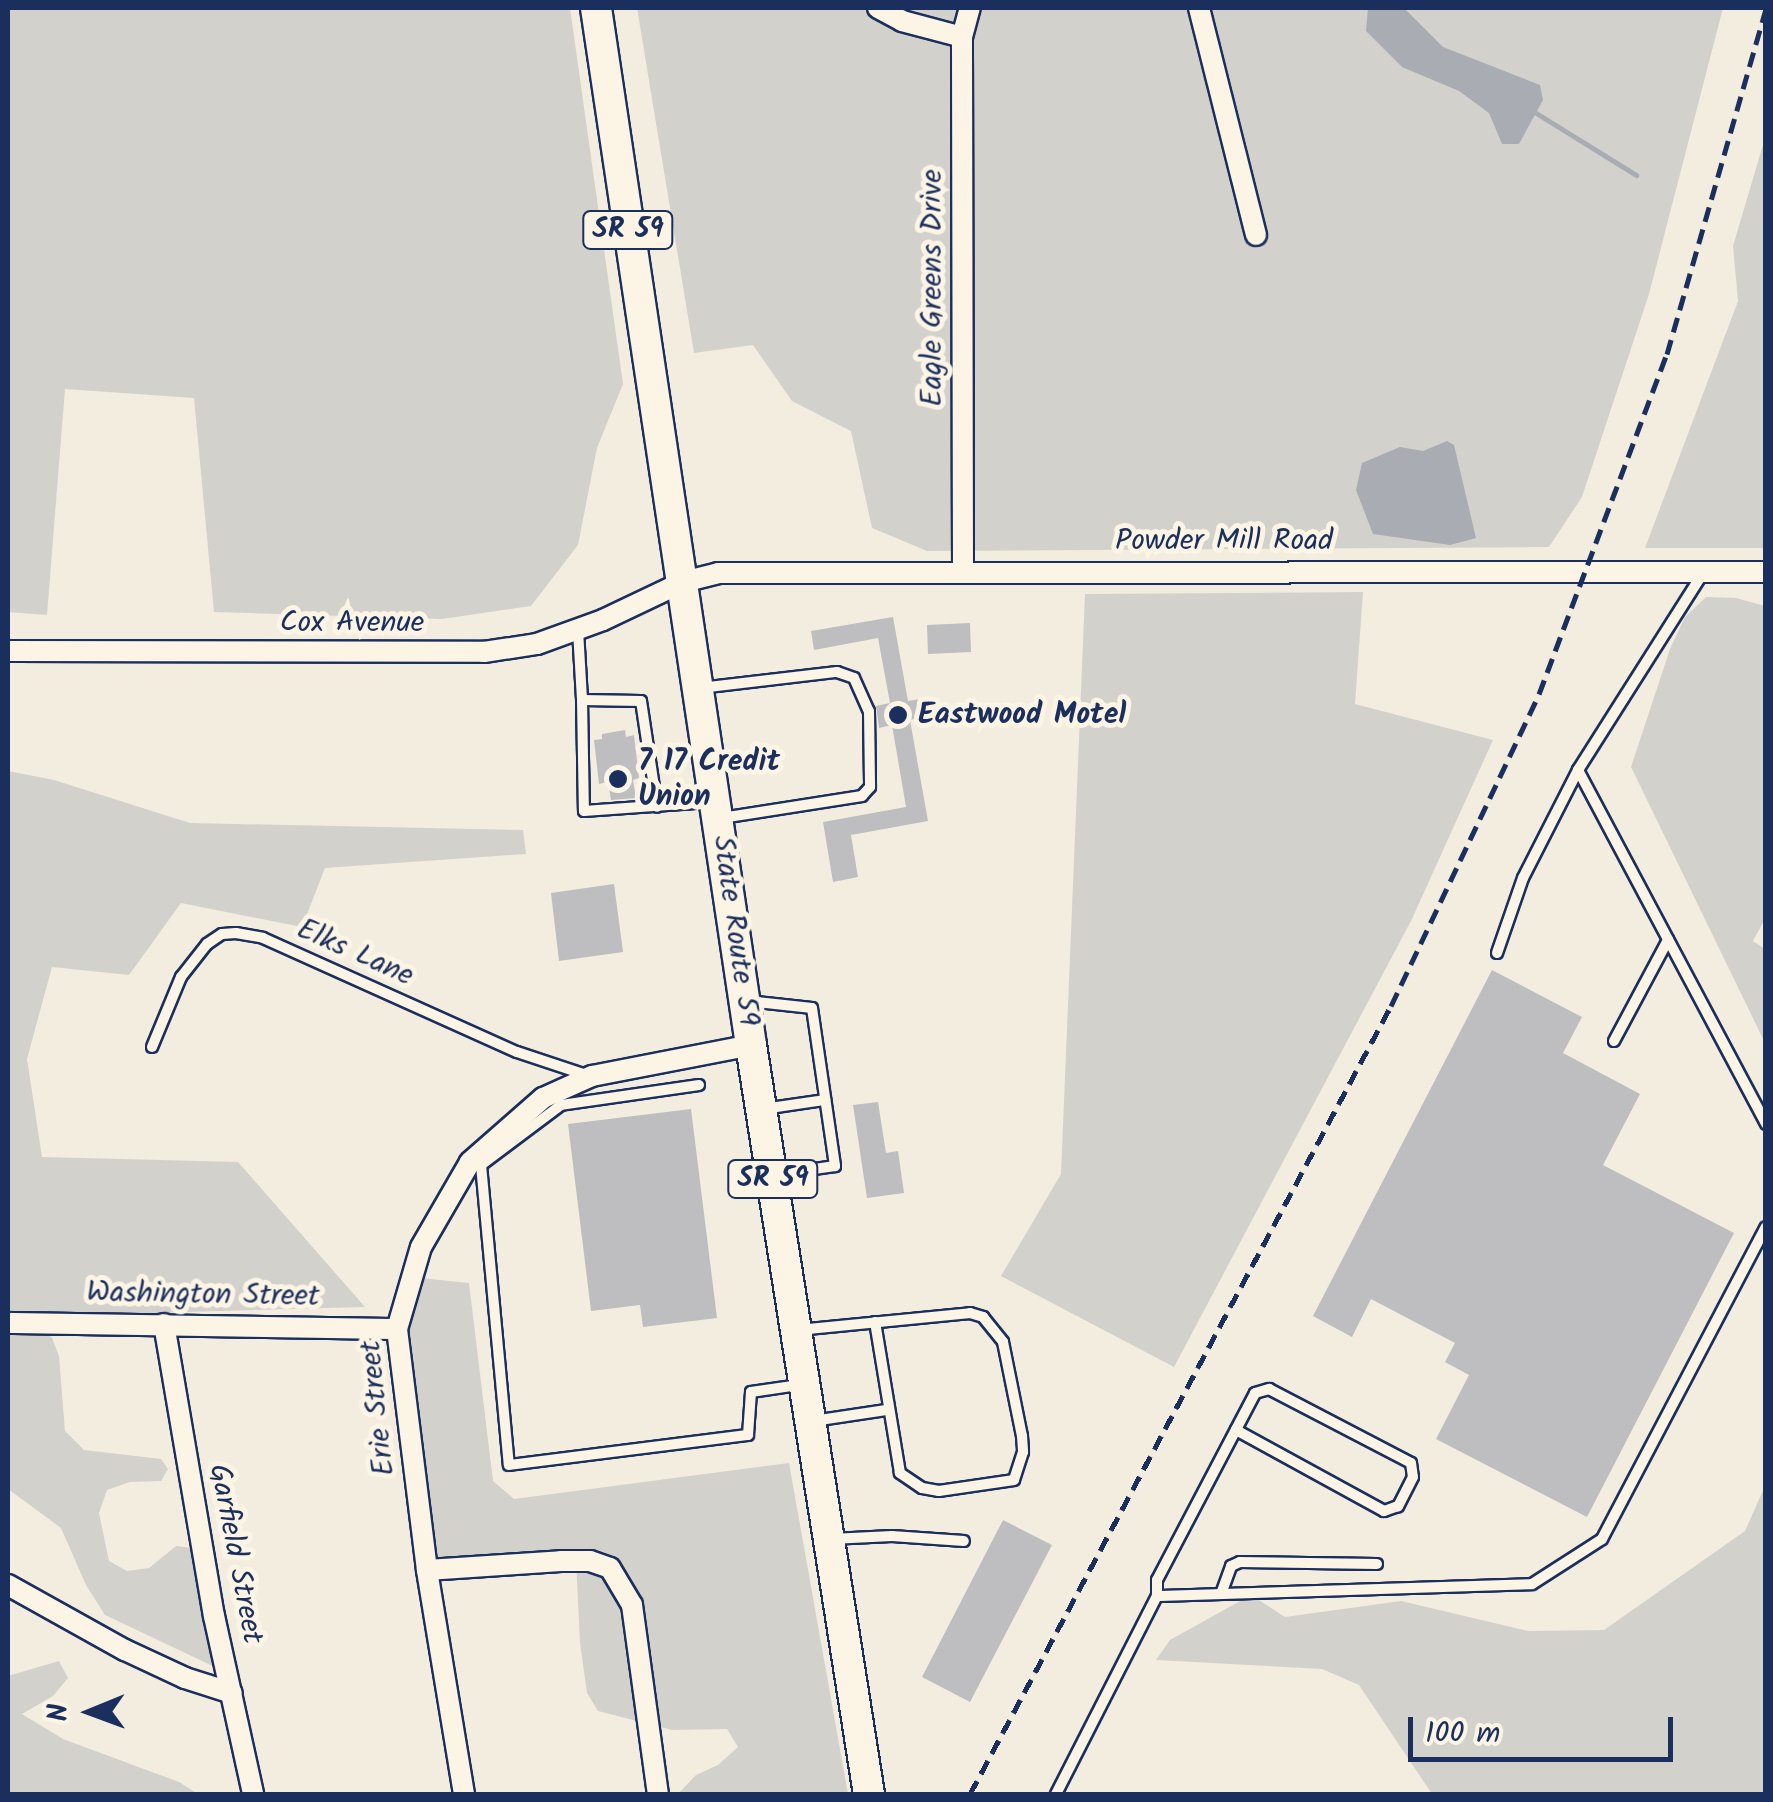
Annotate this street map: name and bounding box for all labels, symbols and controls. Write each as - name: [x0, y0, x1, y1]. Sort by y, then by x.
- street label: Eagle Greens Drive: [915, 169, 951, 407]
- road number: SR 59: [580, 207, 676, 253]
- street label: Powder Mill Road: [1115, 523, 1333, 559]
- street label: Cox Avenue: [280, 605, 424, 641]
- place label: Eastwood Motel: [918, 697, 1126, 733]
- marker: Eastwood Motel: [887, 704, 909, 726]
- place label: 7 17 Credit Union: [638, 744, 780, 814]
- marker: 7 17 Credit Union: [607, 768, 629, 790]
- street label: State Route 59: [704, 833, 766, 1029]
- street label: Elks Lane: [291, 911, 419, 995]
- road number: SR 59: [726, 1156, 820, 1202]
- street label: Washington Street: [86, 1275, 320, 1315]
- street label: Erie Street: [353, 1338, 403, 1478]
- street label: Garfield Street: [200, 1461, 270, 1647]
- north arrow: [40, 1662, 140, 1762]
- scale bar: [1413, 1697, 1678, 1759]
- text: N: [37, 1703, 82, 1722]
- text: 100 m: [1425, 1710, 1500, 1758]

